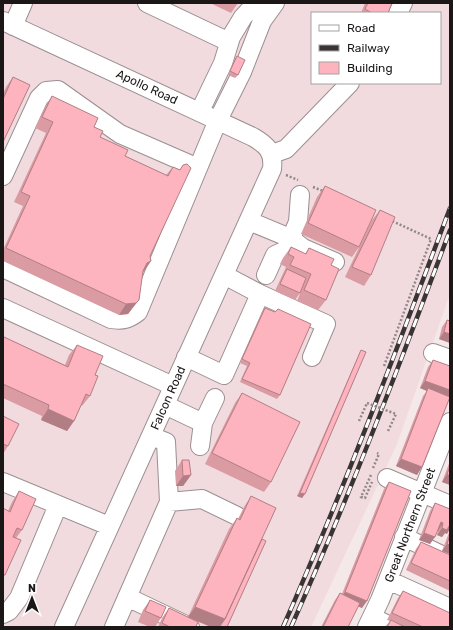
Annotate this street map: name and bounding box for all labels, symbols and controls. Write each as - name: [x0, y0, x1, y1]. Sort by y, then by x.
- legend: [311, 12, 441, 84]
- text: Road: [347, 21, 375, 35]
- text: Railway: [347, 41, 390, 55]
- text: Building: [347, 61, 393, 75]
- street label: Apollo Road: [114, 67, 180, 107]
- street label: Falcon Road: [148, 364, 188, 432]
- street label: Great Northern Street: [382, 465, 438, 584]
- north arrow: [12, 578, 52, 618]
- text: N: [28, 582, 36, 595]

